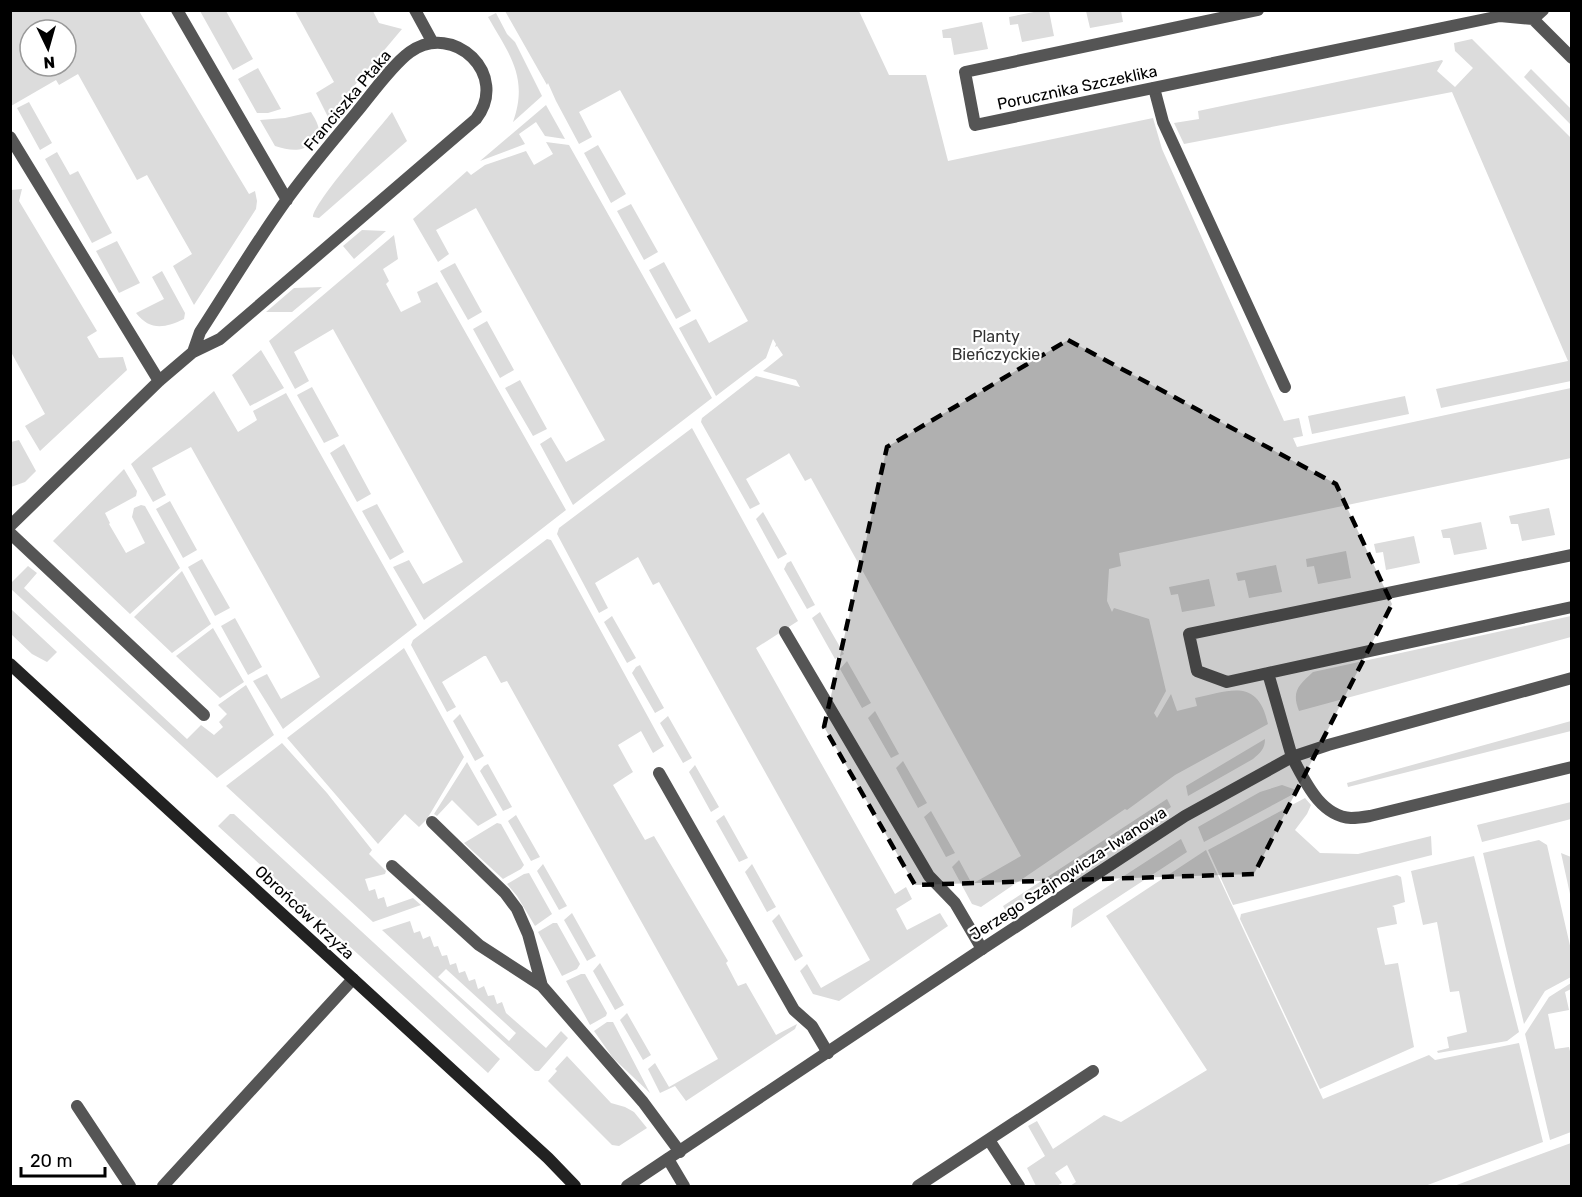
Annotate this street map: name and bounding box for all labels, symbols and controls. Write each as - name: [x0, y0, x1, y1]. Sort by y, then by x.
- north arrow: [18, 18, 78, 78]
- street label: Franciszka Ptaka: [300, 46, 395, 155]
- text: N: [43, 52, 56, 72]
- street label: Porucznika Szczeklika: [995, 61, 1159, 114]
- park label: Planty Bieńczyckie: [952, 327, 1040, 364]
- street label: Jerzego Szajnowicza-Iwanowa: [966, 803, 1170, 944]
- street label: Obrońców Krzyża: [251, 861, 358, 963]
- scale bar: [21, 1140, 105, 1178]
- text: 20 m: [30, 1150, 72, 1172]

